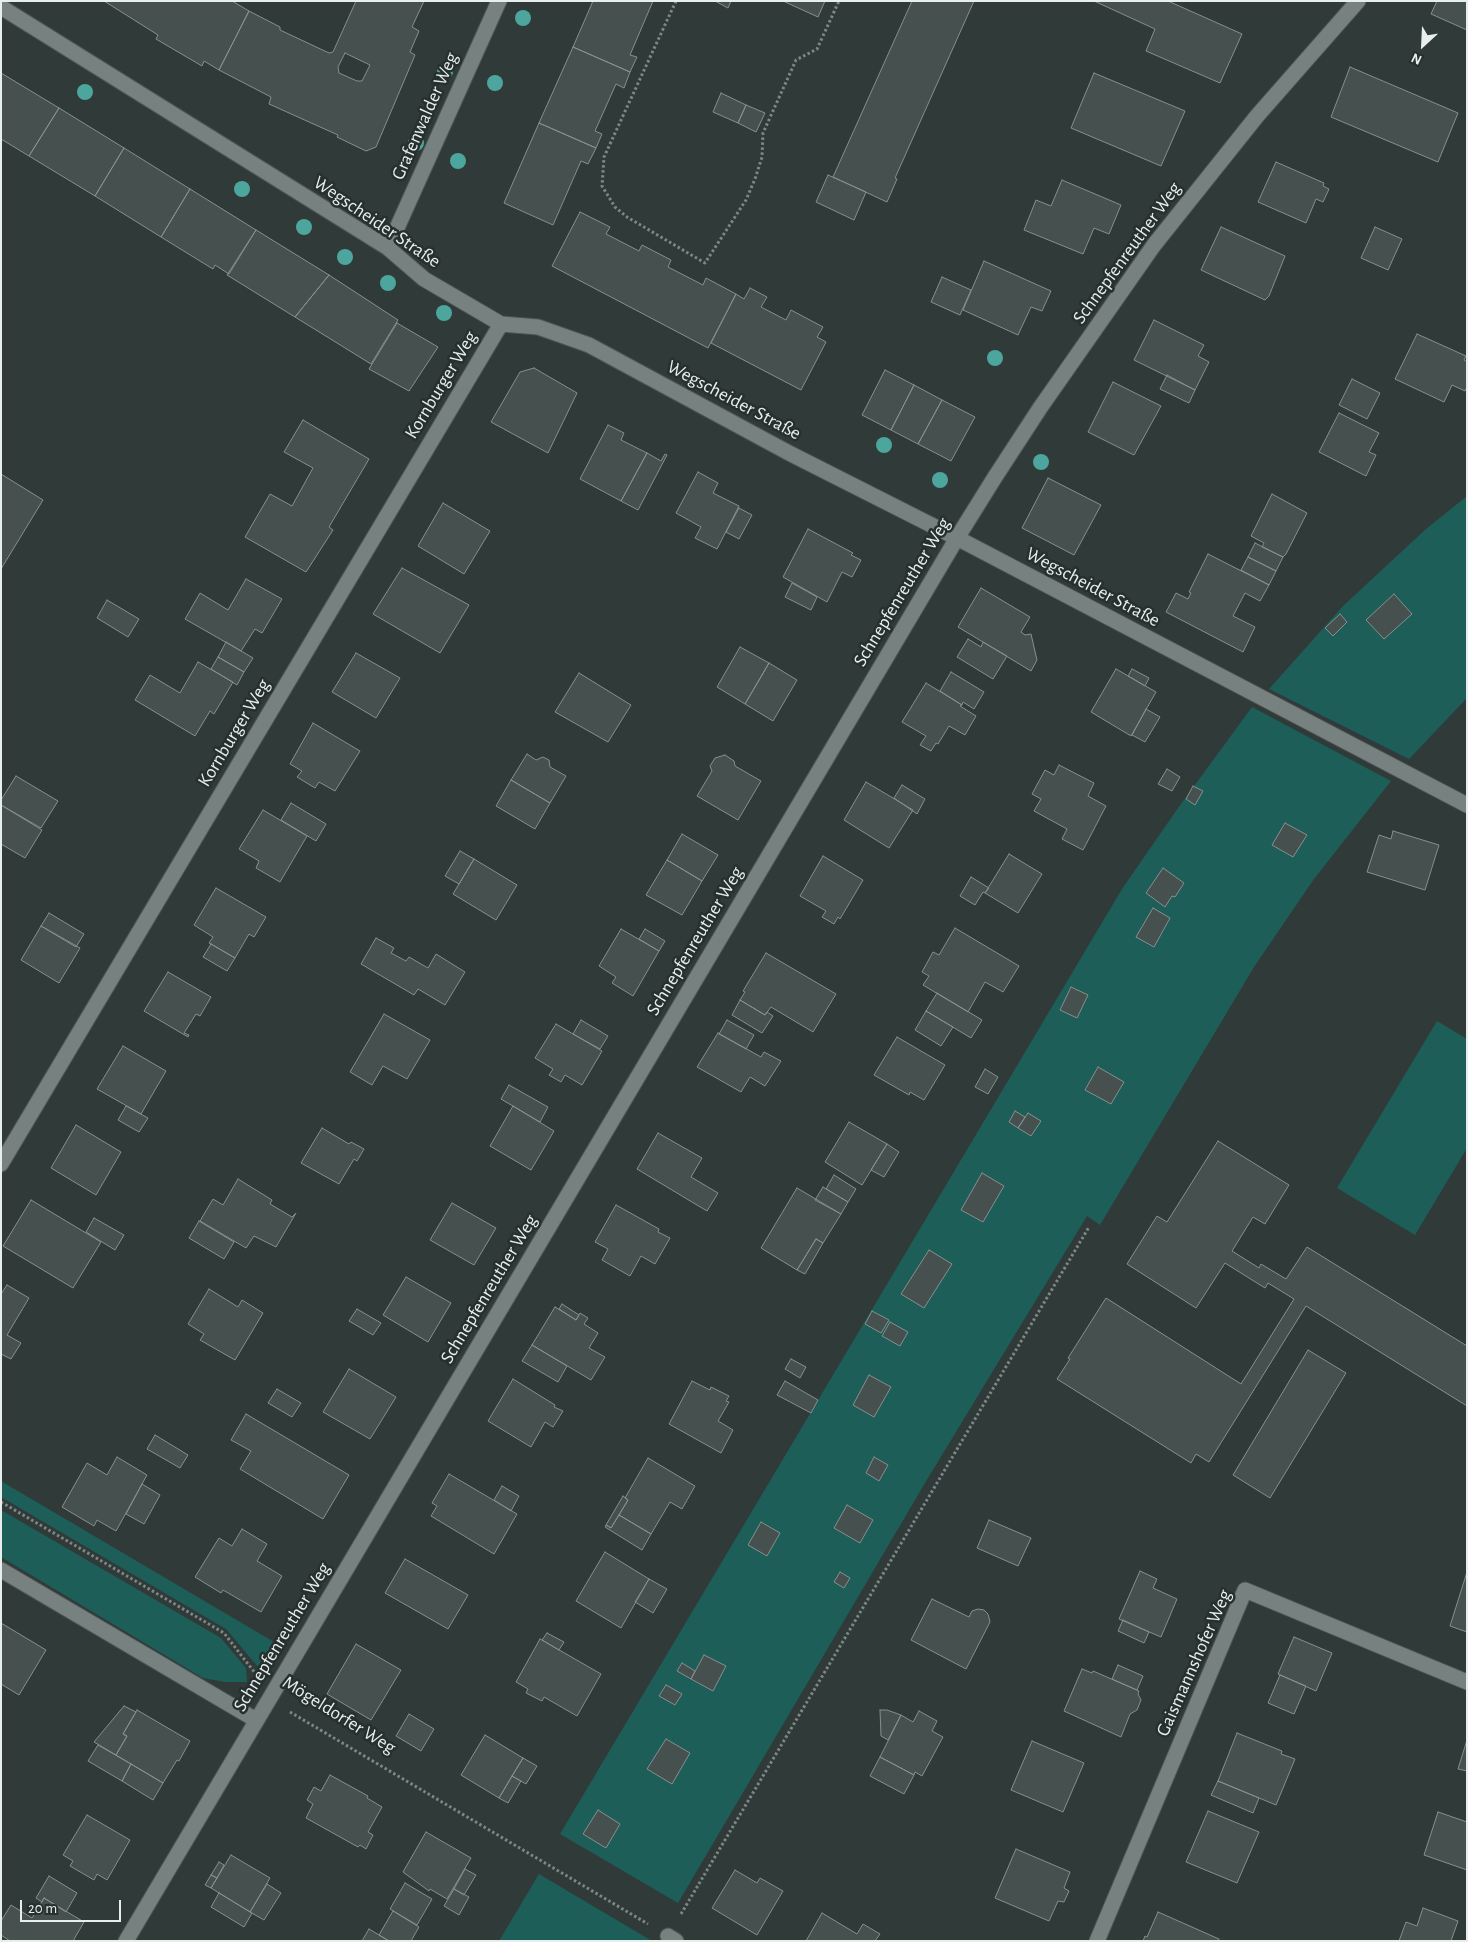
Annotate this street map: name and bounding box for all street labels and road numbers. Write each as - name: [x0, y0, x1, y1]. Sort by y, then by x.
- street label: Grafenwalder Weg: [387, 49, 463, 183]
- street label: Wegscheider Straße: [309, 171, 445, 273]
- street label: Schnepfenreuther Weg: [1068, 178, 1186, 328]
- street label: Kornburger Weg: [400, 327, 482, 443]
- street label: Wegscheider Straße: [663, 355, 805, 445]
- street label: Schnepfenreuther Weg: [849, 513, 955, 671]
- street label: Wegscheider Straße: [1022, 542, 1164, 632]
- street label: Kornburger Weg: [193, 675, 275, 791]
- street label: Schnepfenreuther Weg: [642, 862, 748, 1020]
- street label: Schnepfenreuther Weg: [436, 1210, 542, 1368]
- street label: Schnepfenreuther Weg: [229, 1558, 335, 1716]
- street label: Gaismannshofer Weg: [1151, 1586, 1237, 1740]
- street label: Mögeldorfer Weg: [278, 1671, 400, 1759]

